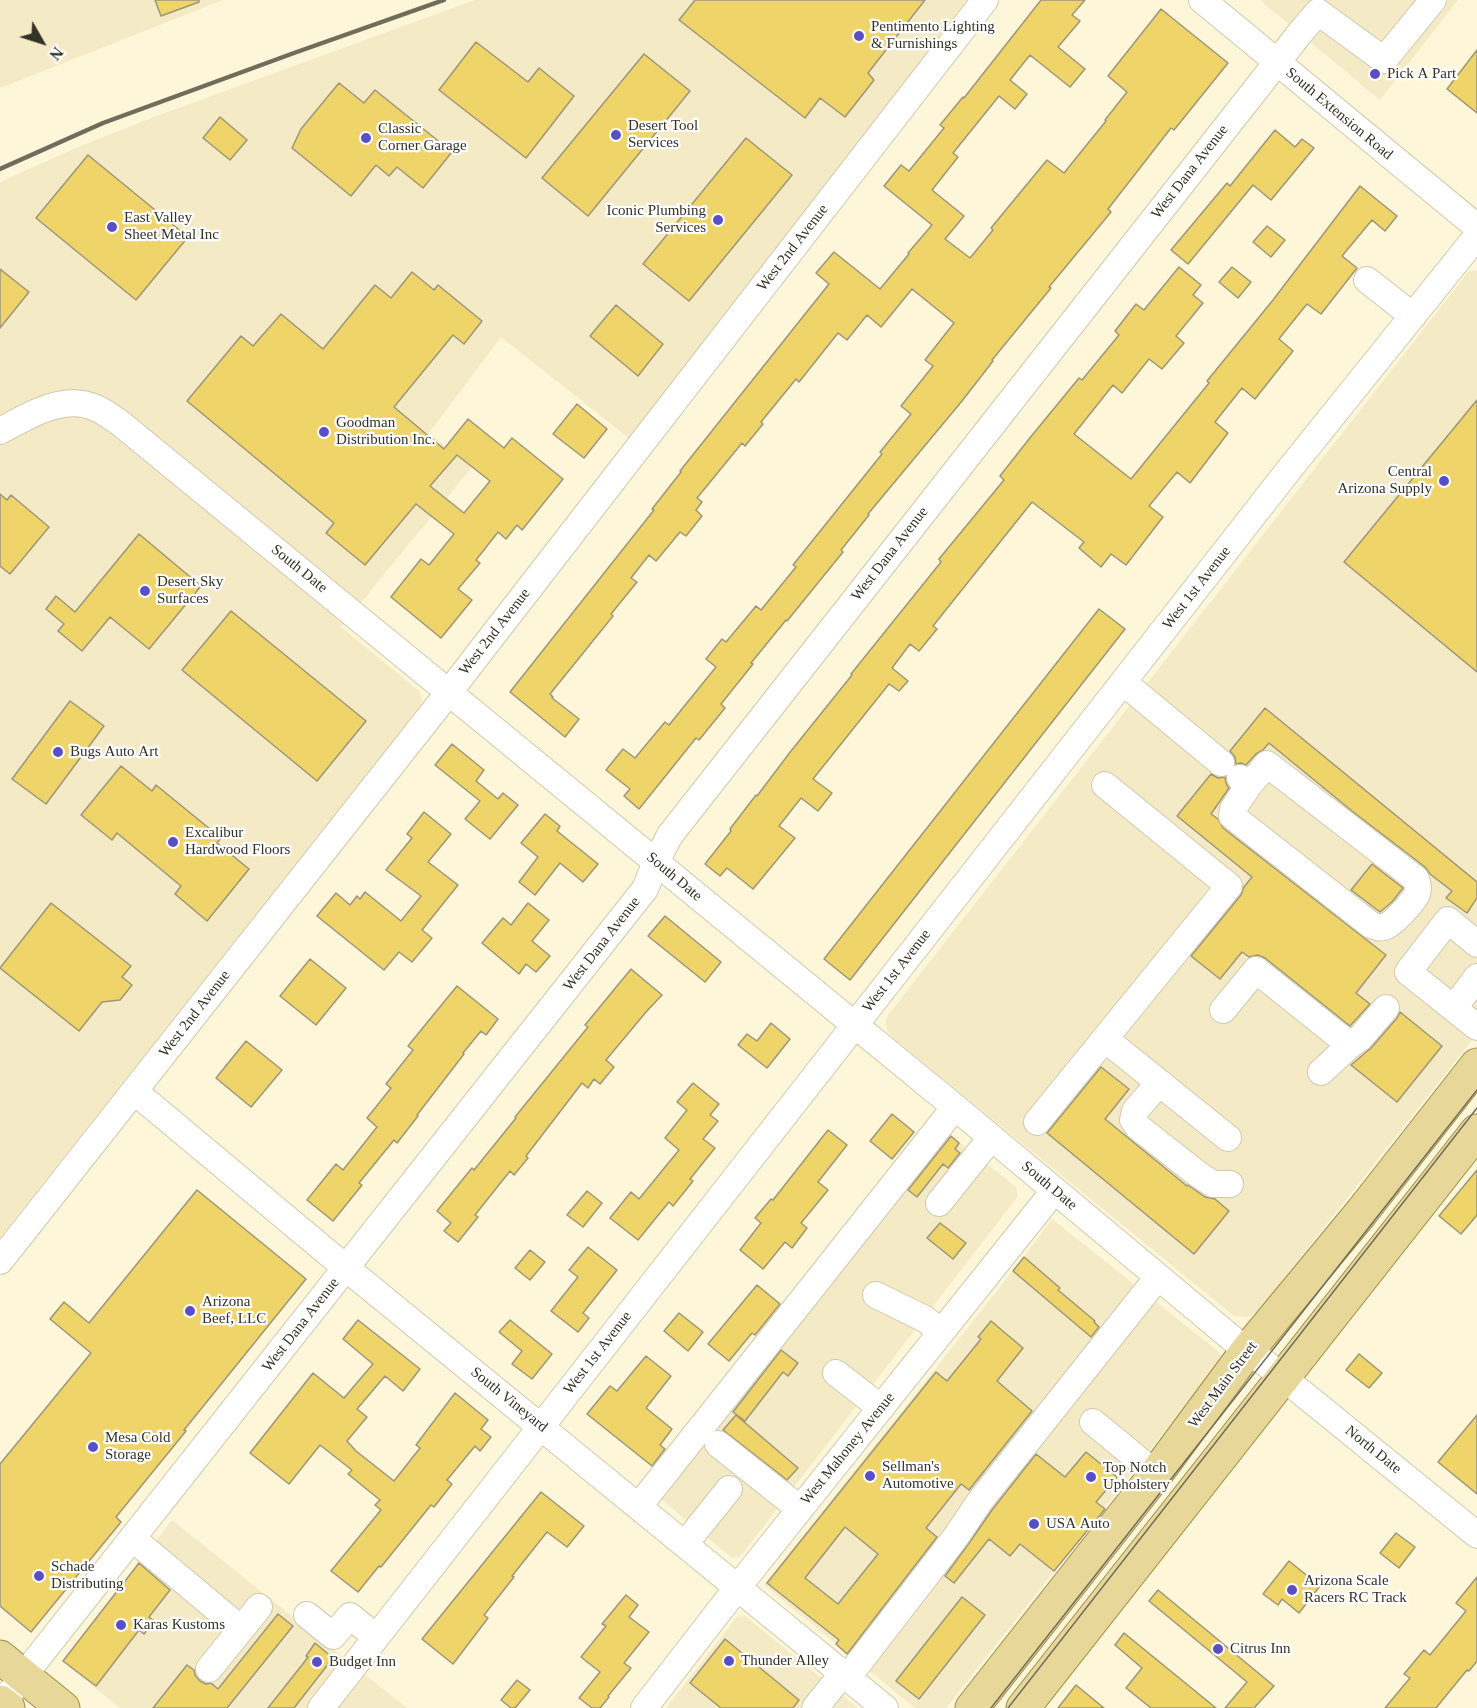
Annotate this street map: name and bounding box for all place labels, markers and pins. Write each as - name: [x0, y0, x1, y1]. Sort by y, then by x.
- place label: Pentimento Lighting & Furnishings: [871, 18, 995, 53]
- marker: Pentimento Lighting & Furnishings: [852, 29, 866, 43]
- place label: Pick A Part: [1387, 65, 1456, 83]
- marker: Pick A Part: [1368, 67, 1382, 81]
- place label: Desert Tool Services: [628, 117, 698, 152]
- place label: Classic Corner Garage: [378, 120, 467, 155]
- marker: Desert Tool Services: [609, 128, 623, 142]
- marker: Classic Corner Garage: [359, 131, 373, 145]
- place label: Iconic Plumbing Services: [606, 202, 706, 237]
- place label: East Valley Sheet Metal Inc: [124, 209, 219, 244]
- marker: Iconic Plumbing Services: [711, 213, 725, 227]
- marker: East Valley Sheet Metal Inc: [105, 220, 119, 234]
- place label: Goodman Distribution Inc.: [336, 414, 435, 449]
- marker: Goodman Distribution Inc.: [317, 425, 331, 439]
- place label: Central Arizona Supply: [1337, 463, 1432, 498]
- marker: Central Arizona Supply: [1437, 474, 1451, 488]
- place label: Desert Sky Surfaces: [157, 573, 223, 608]
- marker: Desert Sky Surfaces: [138, 584, 152, 598]
- place label: Bugs Auto Art: [70, 743, 158, 761]
- marker: Bugs Auto Art: [51, 745, 65, 759]
- place label: Excalibur Hardwood Floors: [185, 824, 290, 859]
- marker: Excalibur Hardwood Floors: [166, 835, 180, 849]
- place label: Arizona Beef, LLC: [202, 1293, 266, 1328]
- marker: Arizona Beef, LLC: [183, 1304, 197, 1318]
- place label: Mesa Cold Storage: [105, 1429, 170, 1464]
- marker: Mesa Cold Storage: [86, 1440, 100, 1454]
- place label: Sellman's Automotive: [882, 1458, 954, 1493]
- place label: Top Notch Upholstery: [1103, 1459, 1170, 1494]
- marker: Sellman's Automotive: [863, 1469, 877, 1483]
- marker: Top Notch Upholstery: [1084, 1470, 1098, 1484]
- place label: USA Auto: [1046, 1515, 1110, 1533]
- marker: USA Auto: [1027, 1517, 1041, 1531]
- place label: Schade Distributing: [51, 1558, 124, 1593]
- marker: Schade Distributing: [32, 1569, 46, 1583]
- place label: Arizona Scale Racers RC Track: [1304, 1572, 1407, 1607]
- marker: Arizona Scale Racers RC Track: [1285, 1583, 1299, 1597]
- place label: Karas Kustoms: [133, 1616, 225, 1634]
- marker: Karas Kustoms: [114, 1618, 128, 1632]
- place label: Citrus Inn: [1230, 1640, 1290, 1658]
- marker: Citrus Inn: [1211, 1642, 1225, 1656]
- place label: Thunder Alley: [741, 1652, 829, 1670]
- place label: Budget Inn: [329, 1653, 396, 1671]
- marker: Thunder Alley: [722, 1654, 736, 1668]
- marker: Budget Inn: [310, 1655, 324, 1669]

